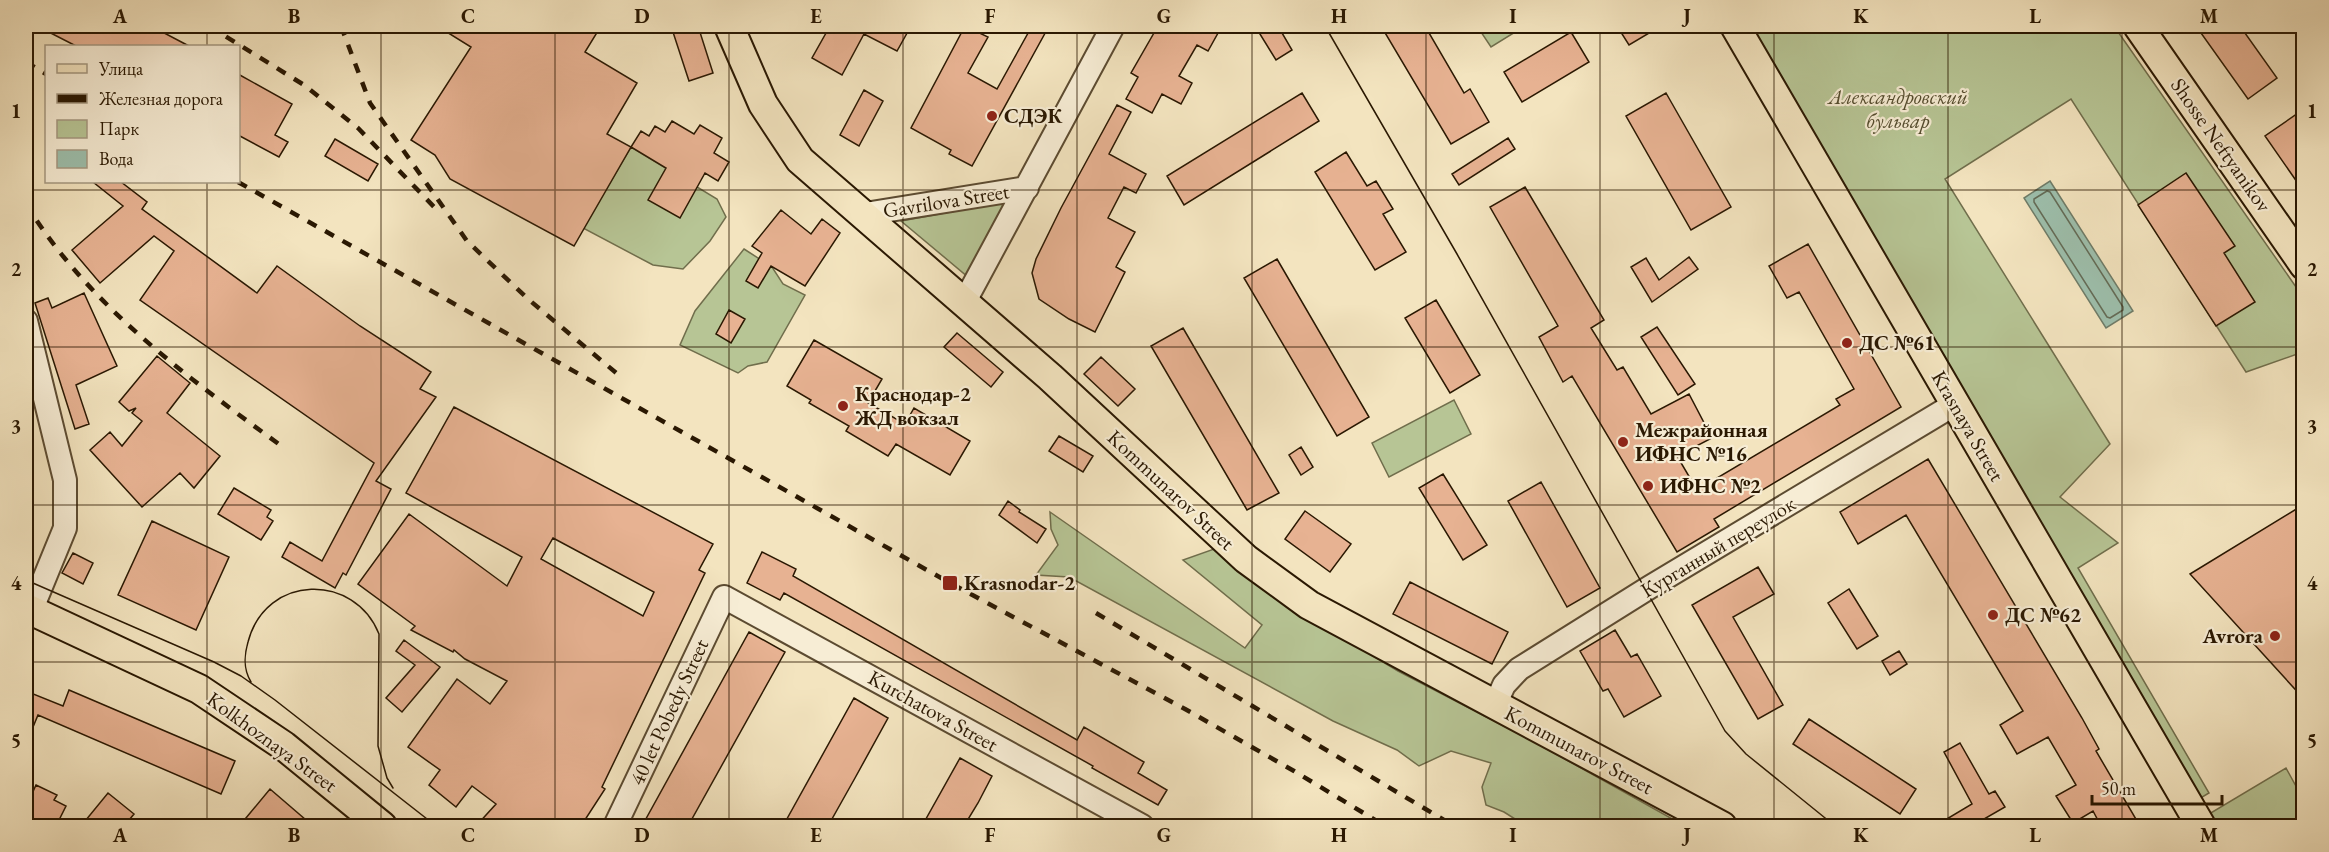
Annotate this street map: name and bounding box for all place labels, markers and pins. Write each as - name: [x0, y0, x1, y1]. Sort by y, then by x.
- place label: СДЭК: [1004, 102, 1064, 129]
- marker: СДЭК: [985, 109, 999, 123]
- place label: ДС №61: [1859, 329, 1935, 356]
- marker: ДС №61: [1840, 336, 1854, 350]
- place label: Краснодар-2 ЖД вокзал: [854, 380, 971, 431]
- marker: Краснодар-2 ЖД вокзал: [836, 399, 850, 413]
- place label: Межрайонная ИФНС №16: [1635, 416, 1768, 467]
- marker: Межрайонная ИФНС №16: [1616, 435, 1630, 449]
- place label: ИФНС №2: [1660, 472, 1761, 499]
- marker: ИФНС №2: [1641, 479, 1655, 493]
- place label: Krasnodar-2: [964, 569, 1075, 596]
- marker: Krasnodar-2: [941, 574, 959, 592]
- place label: ДС №62: [2005, 601, 2081, 628]
- marker: ДС №62: [1986, 608, 2000, 622]
- place label: Avrora: [2201, 622, 2264, 649]
- marker: Avrora: [2268, 629, 2282, 643]

